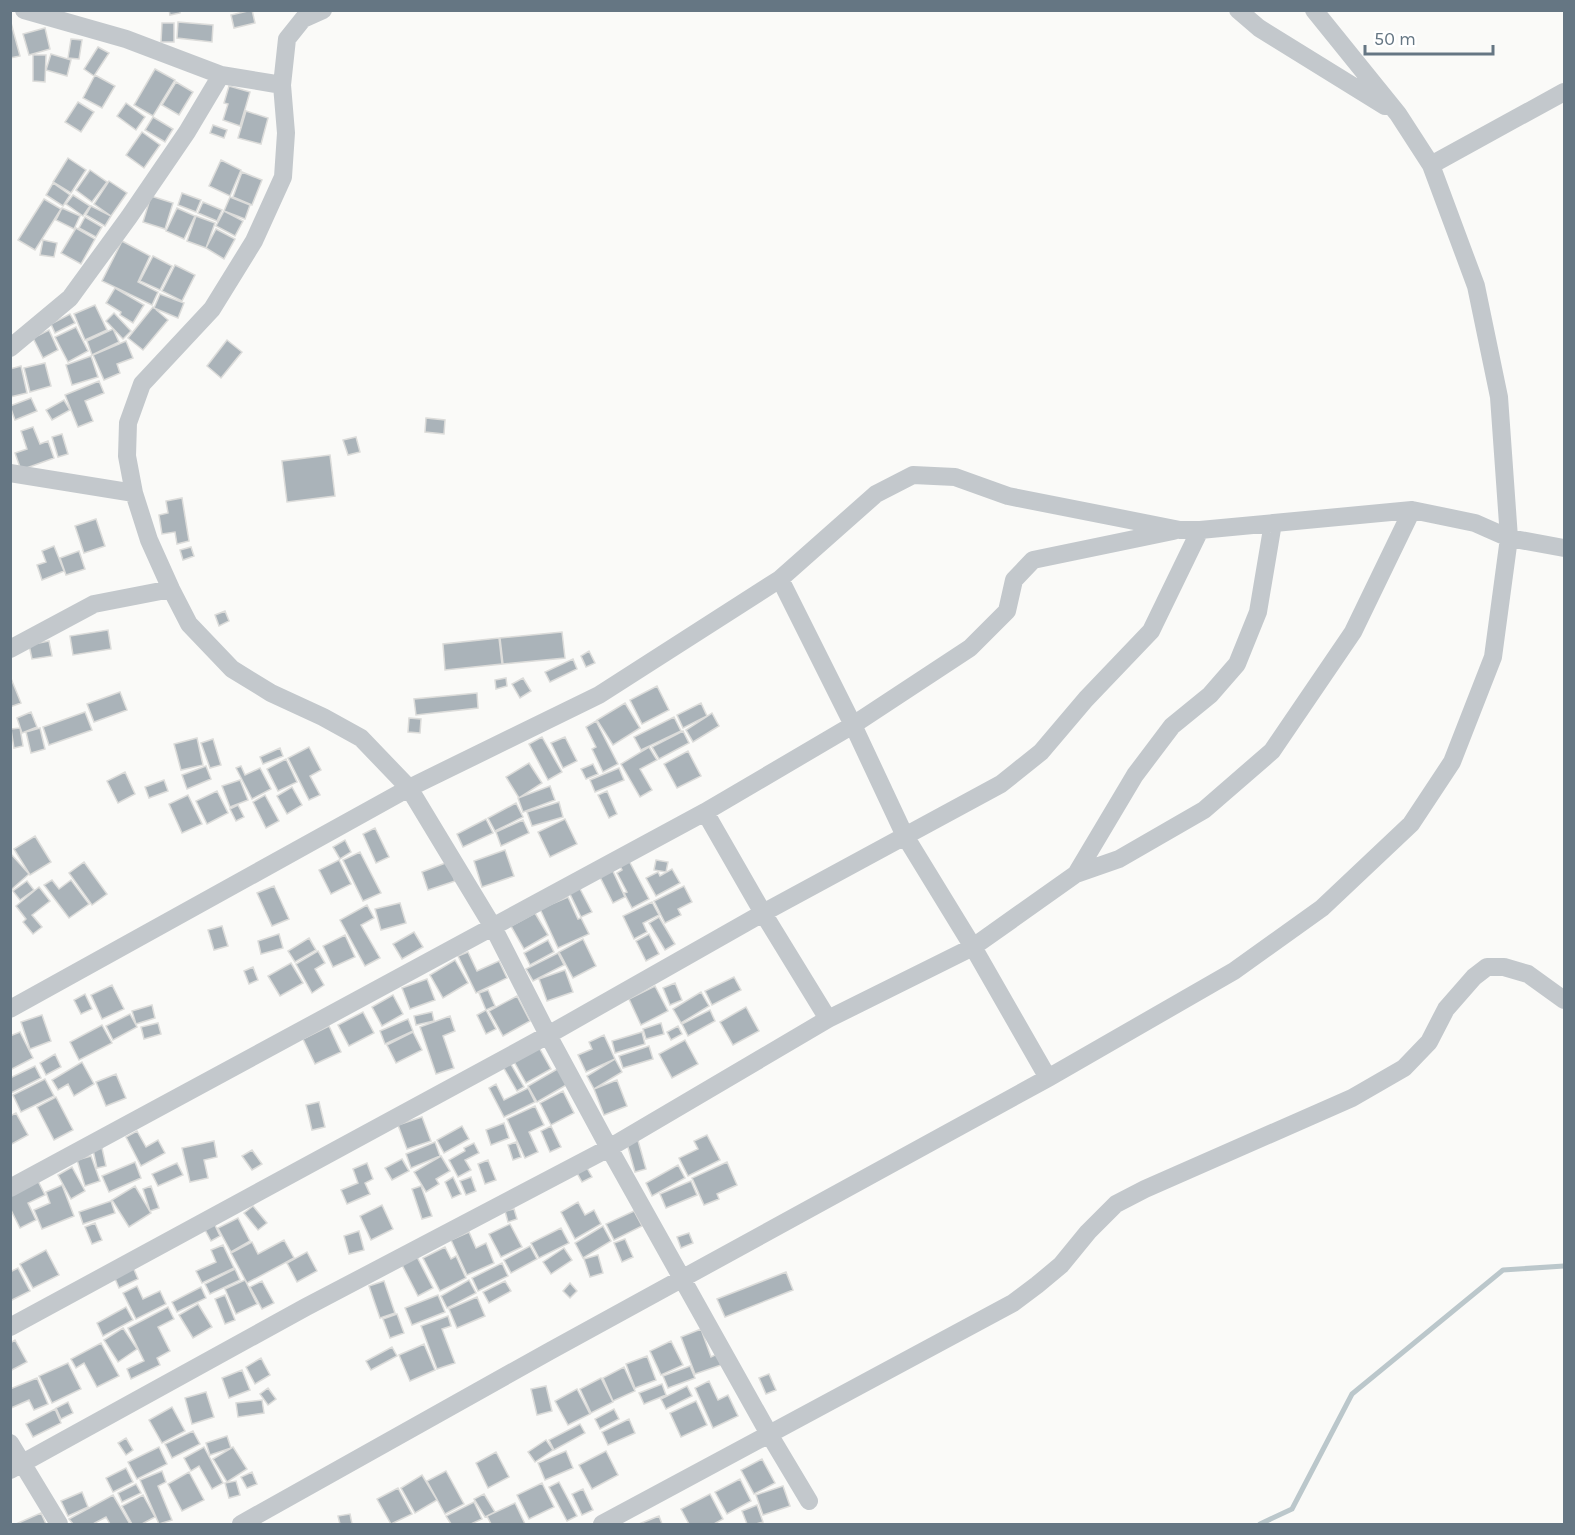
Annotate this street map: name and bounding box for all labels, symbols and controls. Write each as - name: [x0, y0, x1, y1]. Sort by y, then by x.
- scale bar: [1365, 18, 1492, 56]
- text: 50 m: [1374, 28, 1416, 50]

